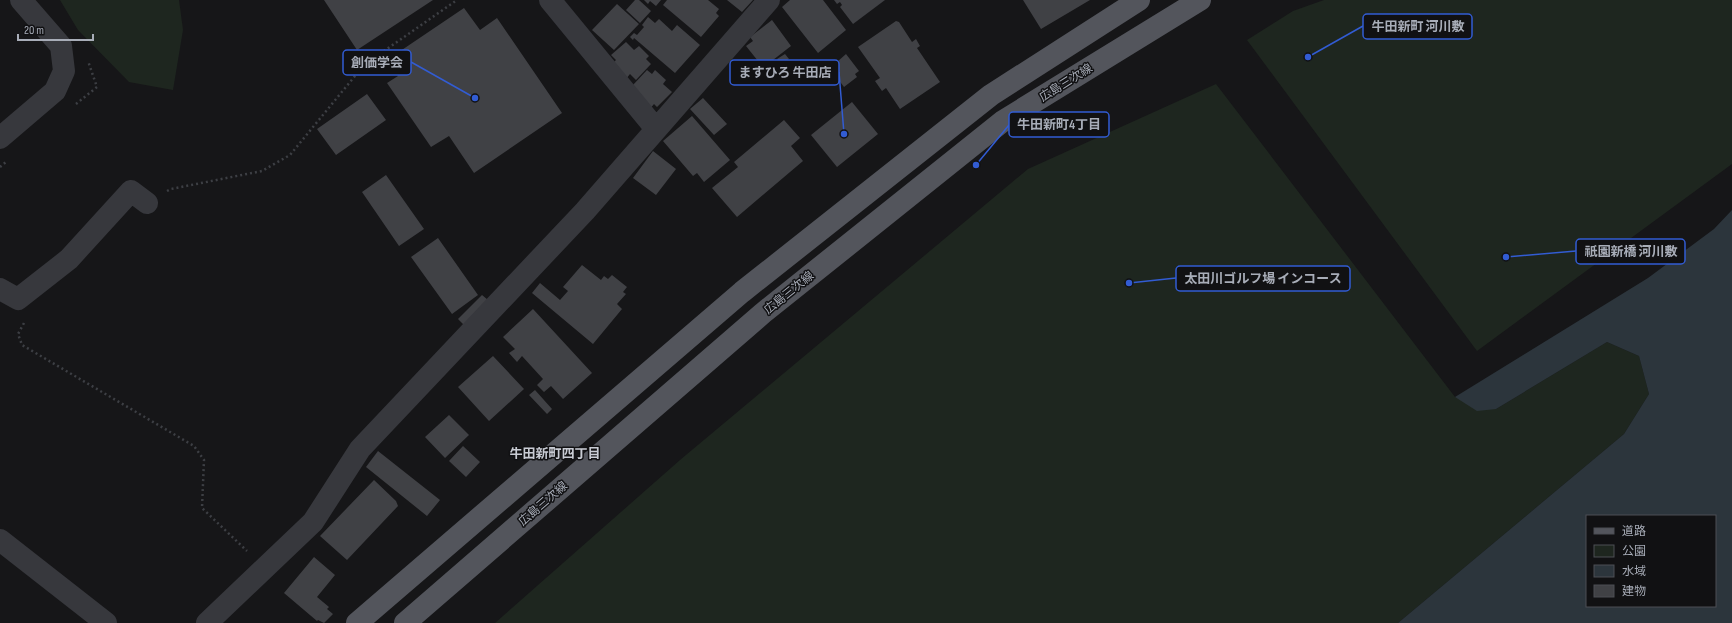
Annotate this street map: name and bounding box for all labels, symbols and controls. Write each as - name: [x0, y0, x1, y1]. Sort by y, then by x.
- callout: 牛田新町 河川敷: [1363, 14, 1472, 39]
- scale bar: [18, 16, 93, 42]
- text: 牛田新町 河川敷: [1371, 19, 1465, 35]
- text: 20 m: [24, 23, 44, 38]
- callout: 創価学会: [343, 50, 411, 75]
- text: 創価学会: [351, 55, 403, 71]
- callout: ますひろ 牛田店: [730, 60, 839, 85]
- street label: 広島三次線: [1037, 61, 1095, 105]
- text: ますひろ 牛田店: [738, 65, 832, 81]
- callout: 牛田新町4丁目: [1009, 112, 1109, 137]
- text: 牛田新町4丁目: [1017, 117, 1101, 133]
- callout: 祇園新橋 河川敷: [1576, 239, 1685, 264]
- text: 祇園新橋 河川敷: [1584, 244, 1678, 260]
- callout: 太田川ゴルフ場 インコース: [1176, 266, 1350, 291]
- street label: 広島三次線: [761, 268, 817, 318]
- text: 太田川ゴルフ場 インコース: [1184, 271, 1342, 287]
- district label: 牛田新町四丁目: [509, 446, 601, 462]
- street label: 広島三次線: [515, 479, 571, 529]
- legend: [1586, 515, 1716, 607]
- text: 道路: [1622, 524, 1646, 539]
- text: 公園: [1622, 544, 1646, 559]
- text: 水域: [1622, 564, 1646, 579]
- text: 建物: [1622, 584, 1646, 599]

